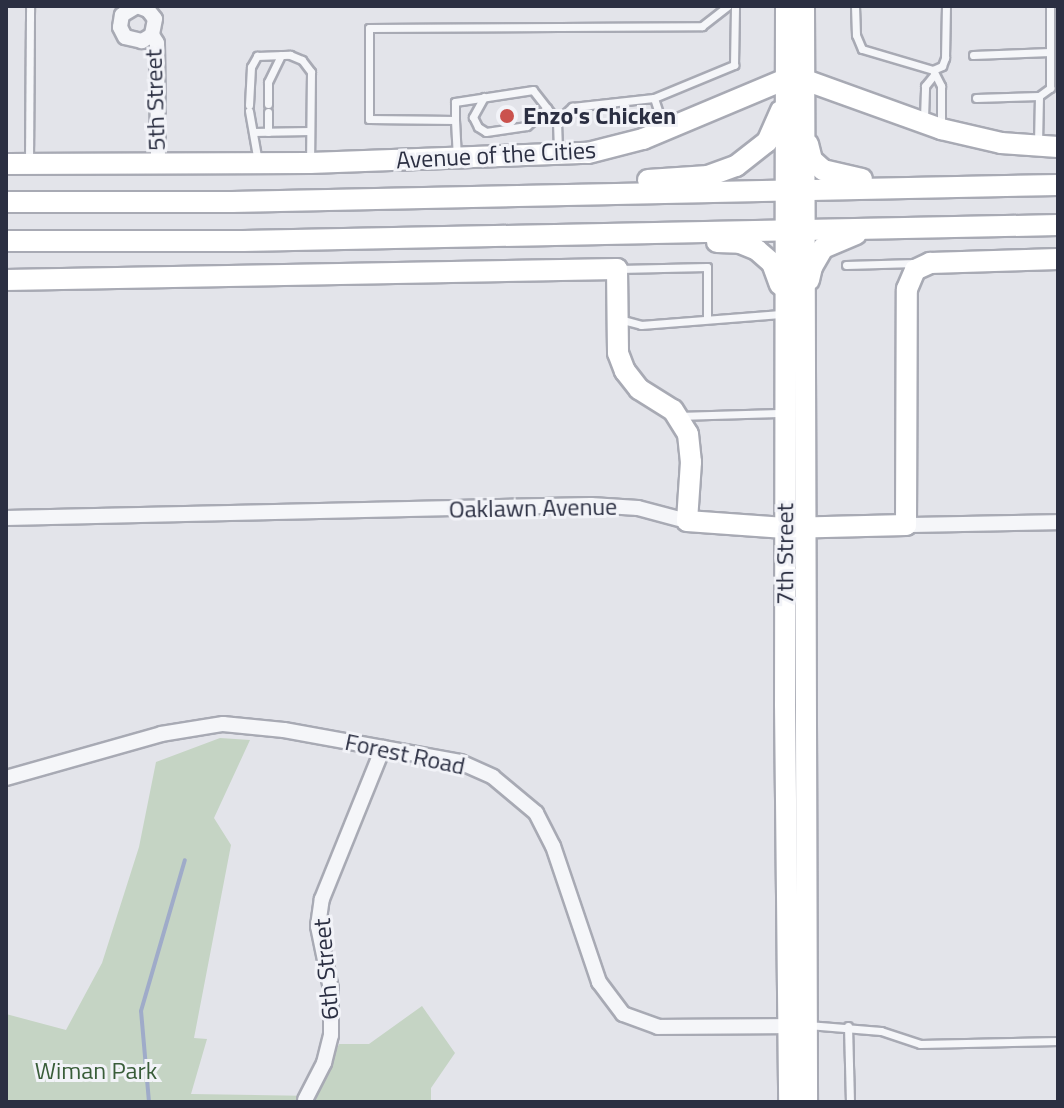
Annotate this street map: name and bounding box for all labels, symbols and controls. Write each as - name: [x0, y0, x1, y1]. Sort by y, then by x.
- street label: 5th Street: [139, 49, 171, 151]
- place label: Enzo's Chicken: [523, 102, 676, 130]
- marker: Enzo's Chicken: [498, 107, 516, 125]
- street label: Avenue of the Cities: [395, 135, 597, 175]
- street label: Oaklawn Avenue: [449, 492, 617, 524]
- street label: 7th Street: [771, 503, 799, 605]
- street label: Forest Road: [342, 727, 468, 781]
- street label: 6th Street: [307, 917, 345, 1021]
- park label: Wiman Park: [35, 1057, 157, 1085]

